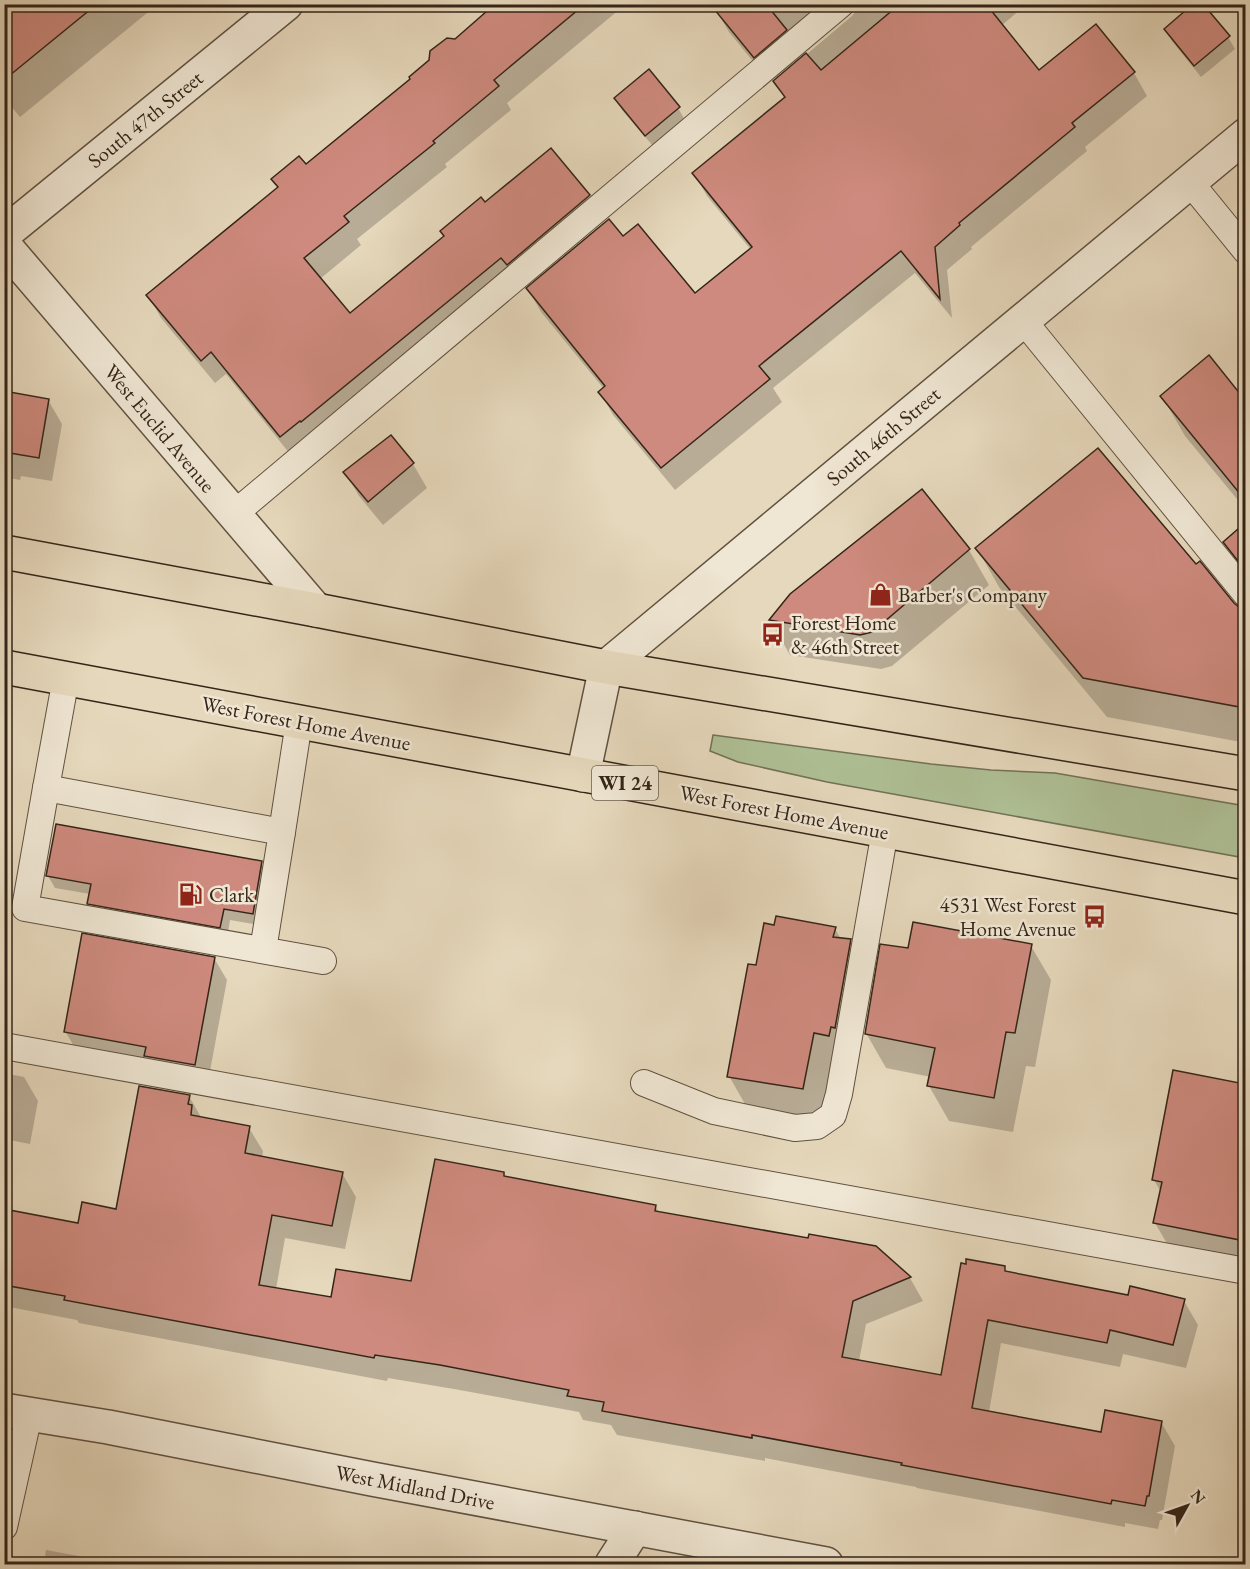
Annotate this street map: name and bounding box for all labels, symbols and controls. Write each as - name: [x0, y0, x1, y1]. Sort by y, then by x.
- street label: South 47th Street: [82, 64, 208, 174]
- street label: West Euclid Avenue: [98, 358, 222, 498]
- street label: South 46th Street: [820, 380, 946, 492]
- shop icon: Barber's Company: [867, 581, 893, 607]
- place label: Barber's Company: [898, 581, 1048, 608]
- place label: Forest Home & 46th Street: [791, 609, 899, 660]
- bus stop icon: Forest Home & 46th Street: [760, 621, 786, 647]
- street label: West Forest Home Avenue: [199, 689, 413, 757]
- road number: WI 24: [592, 766, 658, 800]
- street label: West Forest Home Avenue: [677, 778, 891, 846]
- fuel station icon: Clark: [178, 881, 204, 907]
- place label: Clark: [209, 881, 255, 908]
- place label: 4531 West Forest Home Avenue: [939, 891, 1076, 942]
- bus stop icon: 4531 West Forest Home Avenue: [1081, 903, 1107, 929]
- street label: West Midland Drive: [333, 1458, 497, 1516]
- north arrow: [1157, 1476, 1217, 1536]
- text: N: [1186, 1485, 1210, 1508]

